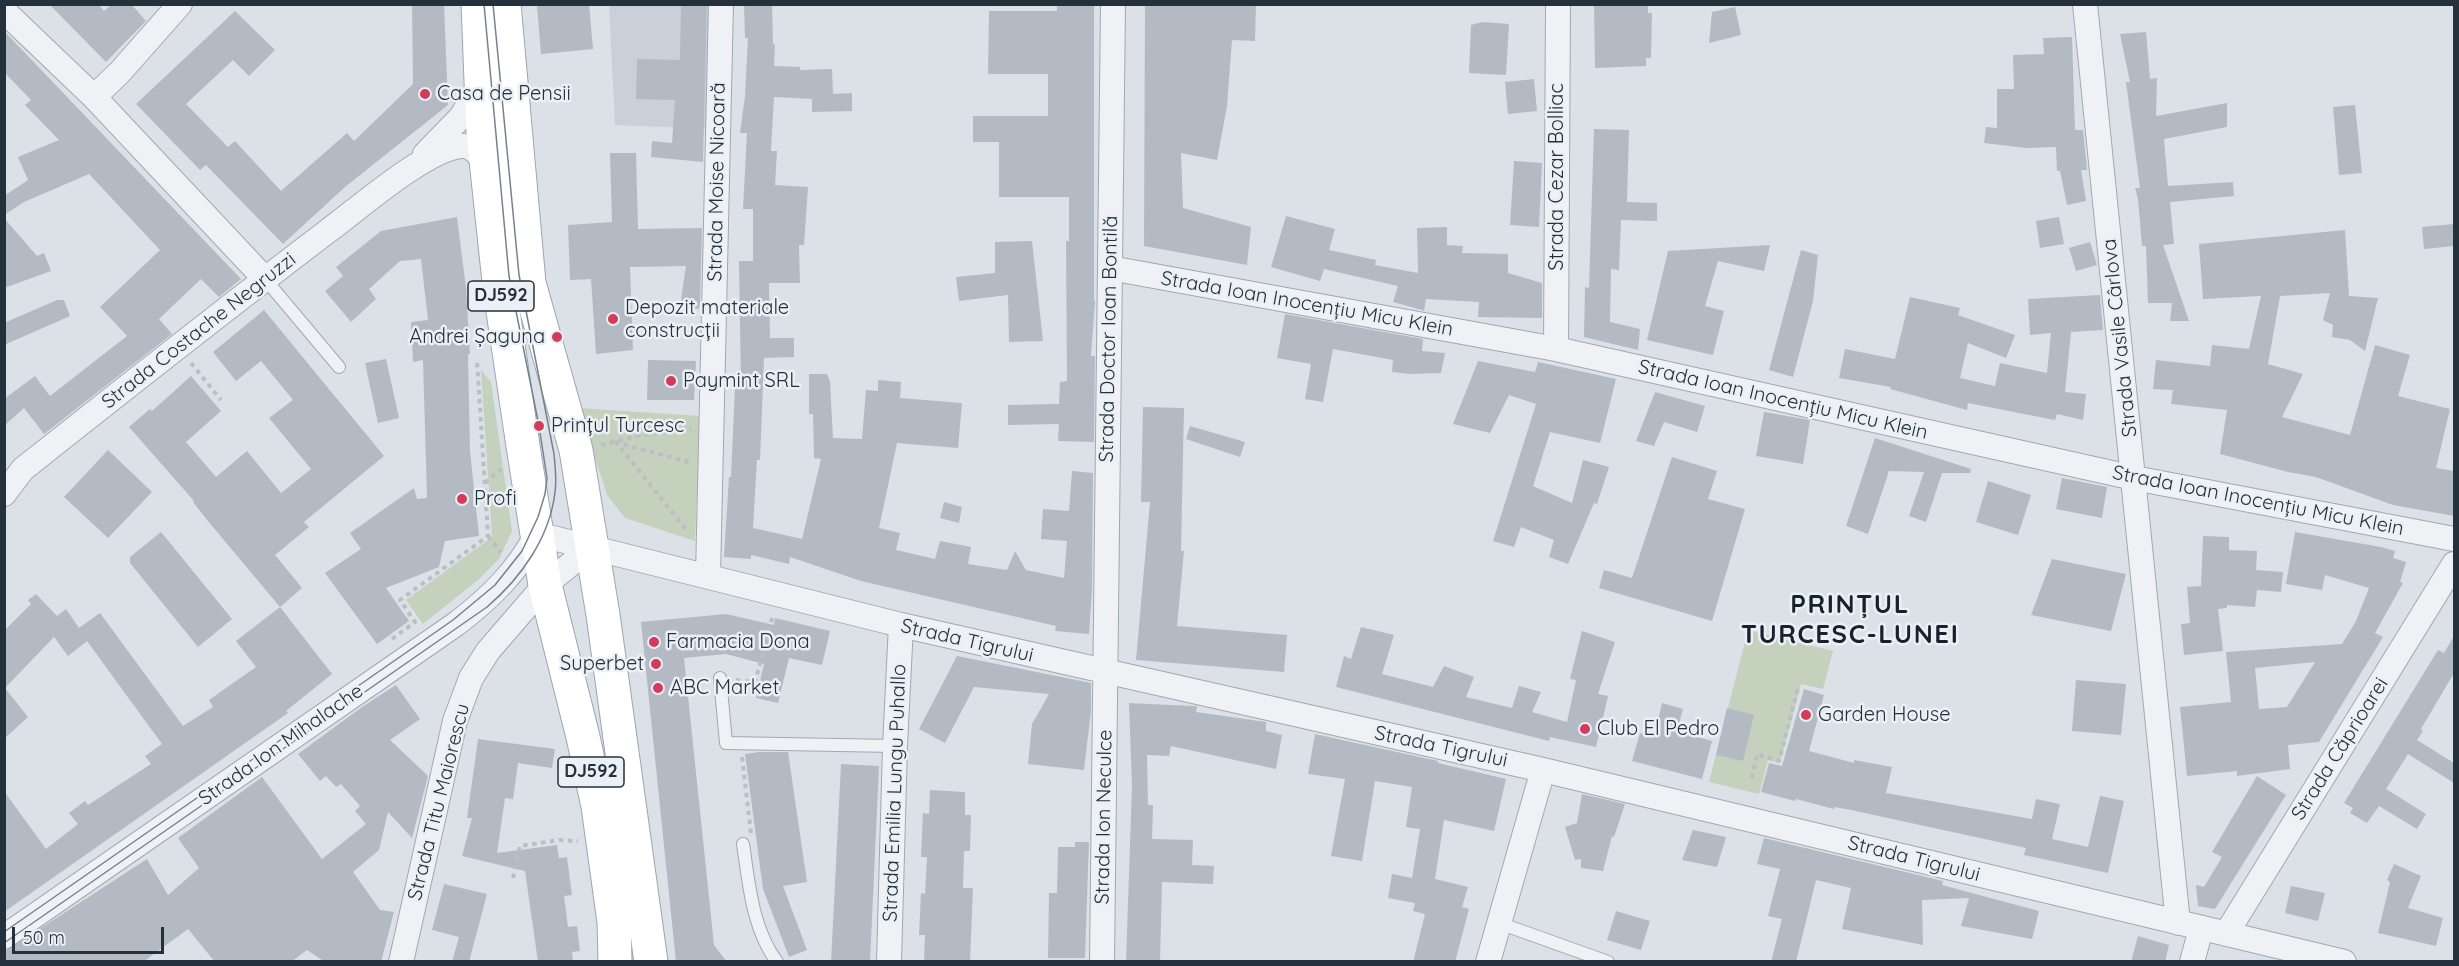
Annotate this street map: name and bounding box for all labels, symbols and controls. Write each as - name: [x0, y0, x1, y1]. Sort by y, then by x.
- place label: Casa de Pensii: [437, 82, 571, 106]
- street label: Strada Moise Nicoară: [703, 82, 731, 282]
- street label: Strada Cezar Bolliac: [1545, 83, 1569, 271]
- marker: Casa de Pensii: [418, 87, 432, 101]
- street label: Strada Doctor Ioan Bontilă: [1095, 215, 1123, 463]
- street label: Strada Vasile Cârlova: [2098, 238, 2142, 438]
- street label: Strada Costache Negruzzi: [97, 248, 301, 414]
- street label: Strada Ioan Inocențiu Micu Klein: [1159, 266, 1455, 342]
- road number: DJ592: [468, 281, 534, 311]
- place label: Depozit materiale construcții: [625, 296, 789, 343]
- marker: Depozit materiale construcții: [606, 312, 620, 326]
- place label: Andrei Șaguna: [409, 325, 545, 349]
- marker: Andrei Șaguna: [550, 330, 564, 344]
- street label: Strada Ioan Inocențiu Micu Klein: [1636, 355, 1930, 445]
- place label: Paymint SRL: [683, 369, 800, 393]
- marker: Paymint SRL: [664, 374, 678, 388]
- place label: Prințul Turcesc: [551, 414, 684, 438]
- marker: Prințul Turcesc: [532, 419, 546, 433]
- street label: Strada Ioan Inocențiu Micu Klein: [2110, 461, 2406, 541]
- place label: Profi: [474, 487, 517, 511]
- marker: Profi: [455, 492, 469, 506]
- district label: PRINȚUL TURCESC-LUNEI: [1741, 589, 1959, 650]
- street label: Strada Tigrului: [898, 614, 1036, 668]
- place label: Farmacia Dona: [666, 630, 810, 654]
- marker: Farmacia Dona: [647, 635, 661, 649]
- place label: Superbet: [560, 652, 644, 676]
- marker: Superbet: [649, 657, 663, 671]
- street label: Strada Emilia Lungu Puhallo: [879, 664, 911, 922]
- street label: Strada Căprioarei: [2286, 673, 2394, 825]
- place label: ABC Market: [670, 676, 779, 700]
- street label: Strada Ion Mihalache: [194, 679, 368, 811]
- marker: ABC Market: [651, 681, 665, 695]
- street label: Strada Titu Maiorescu: [403, 701, 475, 903]
- place label: Garden House: [1818, 703, 1951, 727]
- marker: Garden House: [1799, 708, 1813, 722]
- place label: Club El Pedro: [1597, 717, 1719, 741]
- street label: Strada Tigrului: [1372, 721, 1510, 773]
- marker: Club El Pedro: [1578, 722, 1592, 736]
- street label: Strada Ion Neculce: [1090, 729, 1118, 905]
- road number: DJ592: [558, 757, 624, 787]
- street label: Strada Tigrului: [1845, 831, 1983, 887]
- scale bar: [15, 915, 166, 953]
- text: 50 m: [23, 926, 65, 949]

